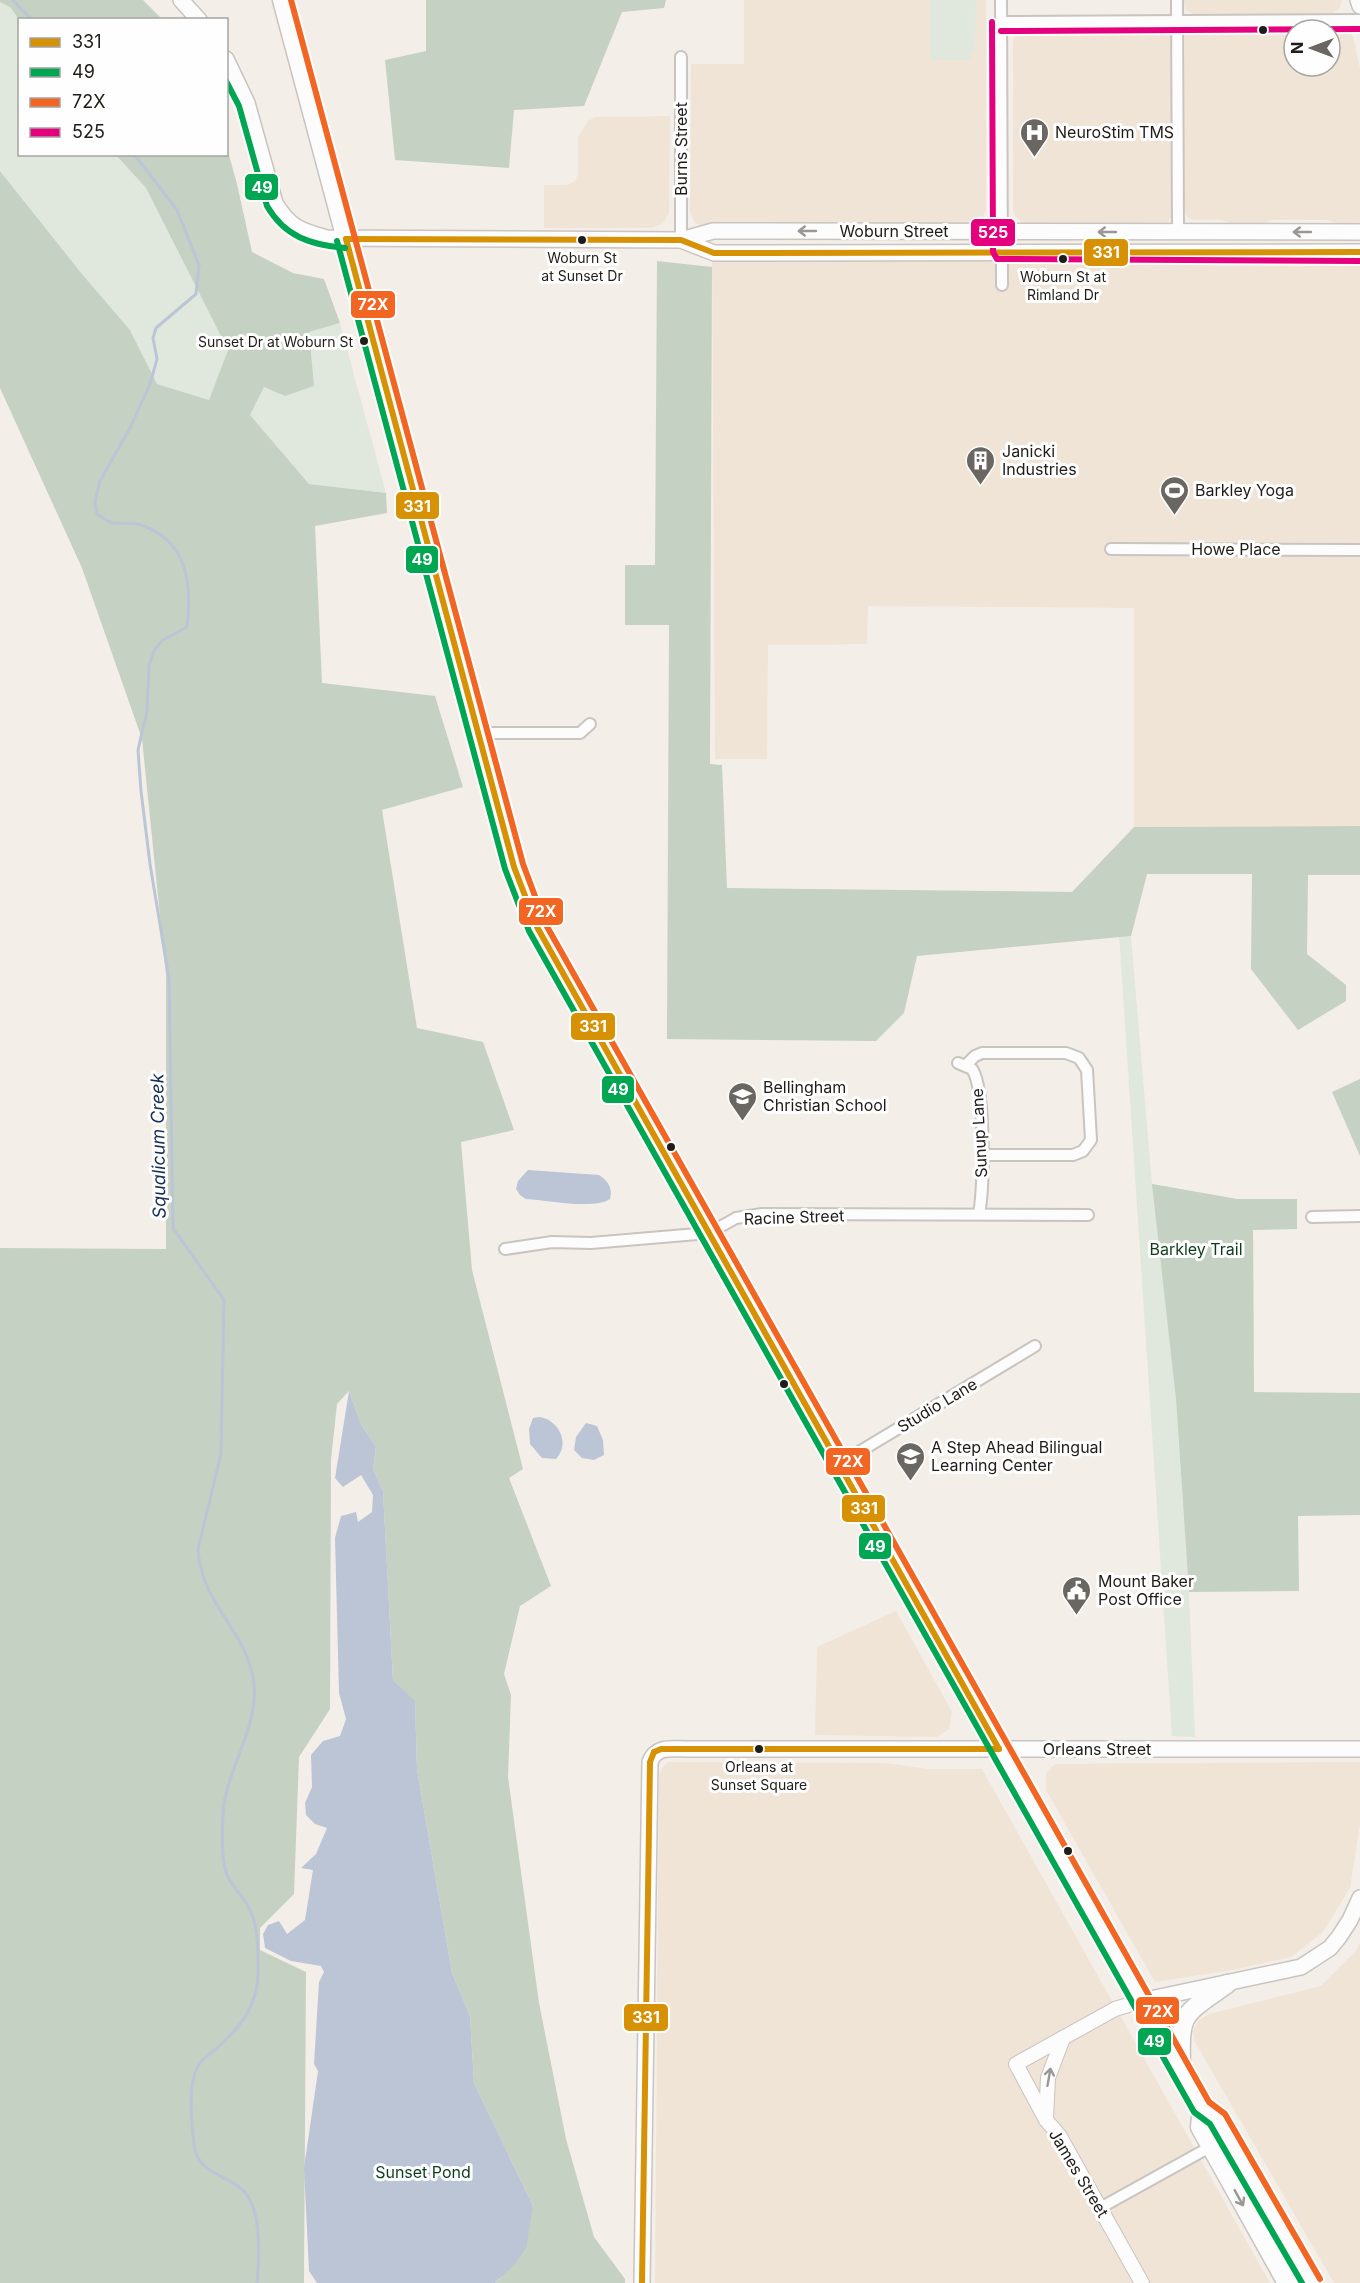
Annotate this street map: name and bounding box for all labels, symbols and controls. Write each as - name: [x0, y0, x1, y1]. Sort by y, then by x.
- legend: [18, 18, 228, 156]
- north arrow: [1282, 18, 1342, 78]
- unlabelled marker: [1257, 24, 1269, 36]
- text: 331: [72, 31, 102, 52]
- text: N: [1287, 42, 1307, 54]
- text: 49: [72, 61, 95, 82]
- text: 72X: [72, 91, 105, 112]
- street label: Burns Street: [671, 102, 691, 196]
- hospital icon: NeuroStim TMS: [1018, 116, 1050, 158]
- text: 525: [72, 121, 105, 142]
- place label: NeuroStim TMS: [1055, 122, 1174, 142]
- line badge: 49: [244, 173, 279, 201]
- text: 49: [251, 177, 273, 197]
- line badge: 525: [970, 218, 1016, 247]
- street label: Woburn Street: [839, 221, 949, 241]
- text: 525: [978, 222, 1008, 242]
- one-way arrow: [797, 225, 817, 237]
- one-way arrow: [1097, 226, 1117, 237]
- one-way arrow: [1292, 226, 1312, 238]
- marker: Woburn St at Sunset Dr: [576, 234, 588, 246]
- line badge: 331: [1083, 238, 1129, 267]
- text: 331: [1092, 242, 1120, 262]
- place label: Woburn St at Sunset Dr: [541, 249, 623, 284]
- marker: Woburn St at Rimland Dr: [1057, 253, 1069, 265]
- place label: Woburn St at Rimland Dr: [1020, 268, 1106, 303]
- line badge: 72X: [350, 290, 396, 319]
- text: 72X: [357, 294, 389, 314]
- place label: Sunset Dr at Woburn St: [198, 333, 353, 350]
- marker: Sunset Dr at Woburn St: [358, 335, 370, 347]
- place label: Janicki Industries: [1002, 441, 1077, 479]
- building icon: Janicki Industries: [965, 444, 997, 486]
- sports icon: Barkley Yoga: [1158, 474, 1190, 516]
- place label: Barkley Yoga: [1195, 480, 1294, 500]
- line badge: 331: [395, 491, 440, 520]
- text: 331: [403, 496, 431, 516]
- street label: Howe Place: [1191, 539, 1281, 559]
- line badge: 49: [405, 545, 439, 574]
- text: 49: [411, 549, 433, 569]
- line badge: 72X: [518, 897, 564, 926]
- text: 72X: [525, 901, 557, 921]
- line badge: 331: [570, 1012, 616, 1041]
- text: 331: [579, 1016, 607, 1036]
- water label: Squalicum Creek: [146, 1072, 170, 1219]
- line badge: 49: [601, 1075, 635, 1104]
- place label: Bellingham Christian School: [763, 1077, 887, 1115]
- text: 49: [607, 1079, 629, 1099]
- school or university icon: Bellingham Christian School: [726, 1080, 758, 1122]
- street label: Sunup Lane: [967, 1088, 991, 1178]
- unlabelled marker: [665, 1141, 677, 1153]
- street label: Racine Street: [743, 1205, 845, 1229]
- park label: Barkley Trail: [1149, 1239, 1243, 1259]
- street label: Studio Lane: [893, 1373, 981, 1437]
- unlabelled marker: [778, 1378, 790, 1390]
- place label: A Step Ahead Bilingual Learning Center: [931, 1437, 1102, 1475]
- school or university icon: A Step Ahead Bilingual Learning Center: [894, 1440, 926, 1482]
- line badge: 72X: [825, 1447, 871, 1476]
- text: 72X: [832, 1451, 864, 1471]
- line badge: 331: [841, 1494, 886, 1523]
- text: 331: [850, 1498, 878, 1518]
- line badge: 49: [858, 1532, 892, 1560]
- text: 49: [864, 1536, 886, 1556]
- place label: Mount Baker Post Office: [1098, 1571, 1194, 1609]
- public building icon: Mount Baker Post Office: [1061, 1574, 1093, 1616]
- street label: Orleans Street: [1043, 1739, 1151, 1759]
- marker: Orleans at Sunset Square: [753, 1743, 765, 1755]
- place label: Orleans at Sunset Square: [711, 1758, 807, 1793]
- unlabelled marker: [1062, 1845, 1074, 1857]
- line badge: 72X: [1135, 1996, 1180, 2025]
- text: 72X: [1142, 2001, 1174, 2021]
- line badge: 331: [623, 2003, 669, 2032]
- text: 331: [632, 2007, 660, 2027]
- line badge: 49: [1137, 2027, 1172, 2056]
- text: 49: [1143, 2031, 1165, 2051]
- one-way arrow: [1044, 2068, 1055, 2088]
- street label: James Street: [1045, 2125, 1113, 2221]
- park label: Sunset Pond: [375, 2162, 471, 2182]
- one-way arrow: [1233, 2189, 1245, 2206]

